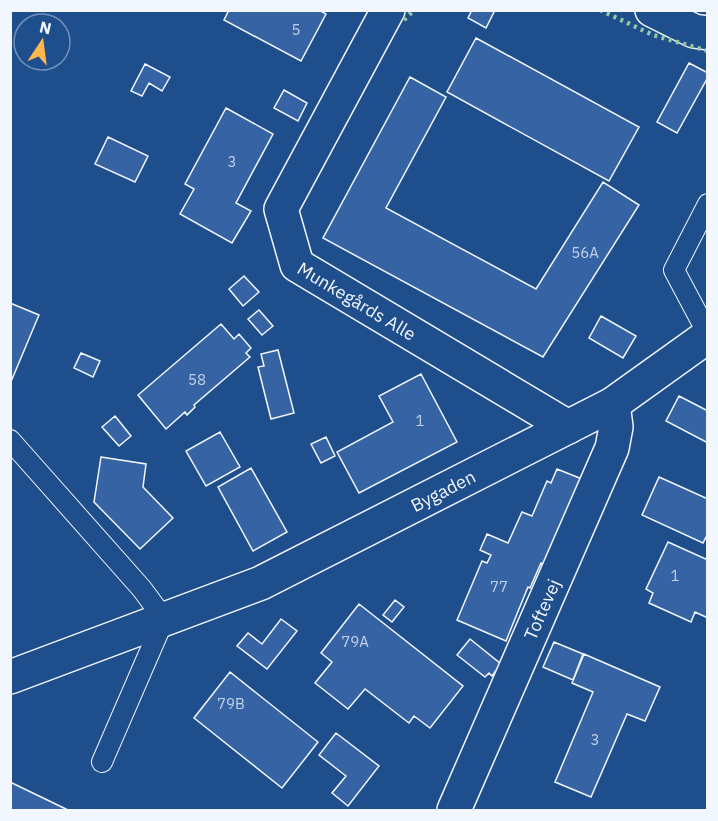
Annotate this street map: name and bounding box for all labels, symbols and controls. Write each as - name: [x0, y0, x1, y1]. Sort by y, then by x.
- north arrow: [12, 12, 72, 72]
- text: N: [37, 16, 53, 38]
- house number: 5: [291, 20, 301, 39]
- house number: 3: [227, 152, 237, 171]
- house number: 56A: [571, 243, 599, 262]
- street label: Munkegårds Alle: [293, 256, 421, 345]
- house number: 58: [188, 370, 206, 389]
- house number: 1: [415, 411, 425, 430]
- street label: Bygaden: [407, 464, 479, 517]
- house number: 1: [670, 566, 680, 585]
- street label: Toftevej: [518, 575, 565, 643]
- house number: 77: [490, 577, 508, 596]
- house number: 79A: [341, 632, 369, 651]
- house number: 79B: [217, 694, 245, 713]
- house number: 3: [590, 730, 600, 749]

